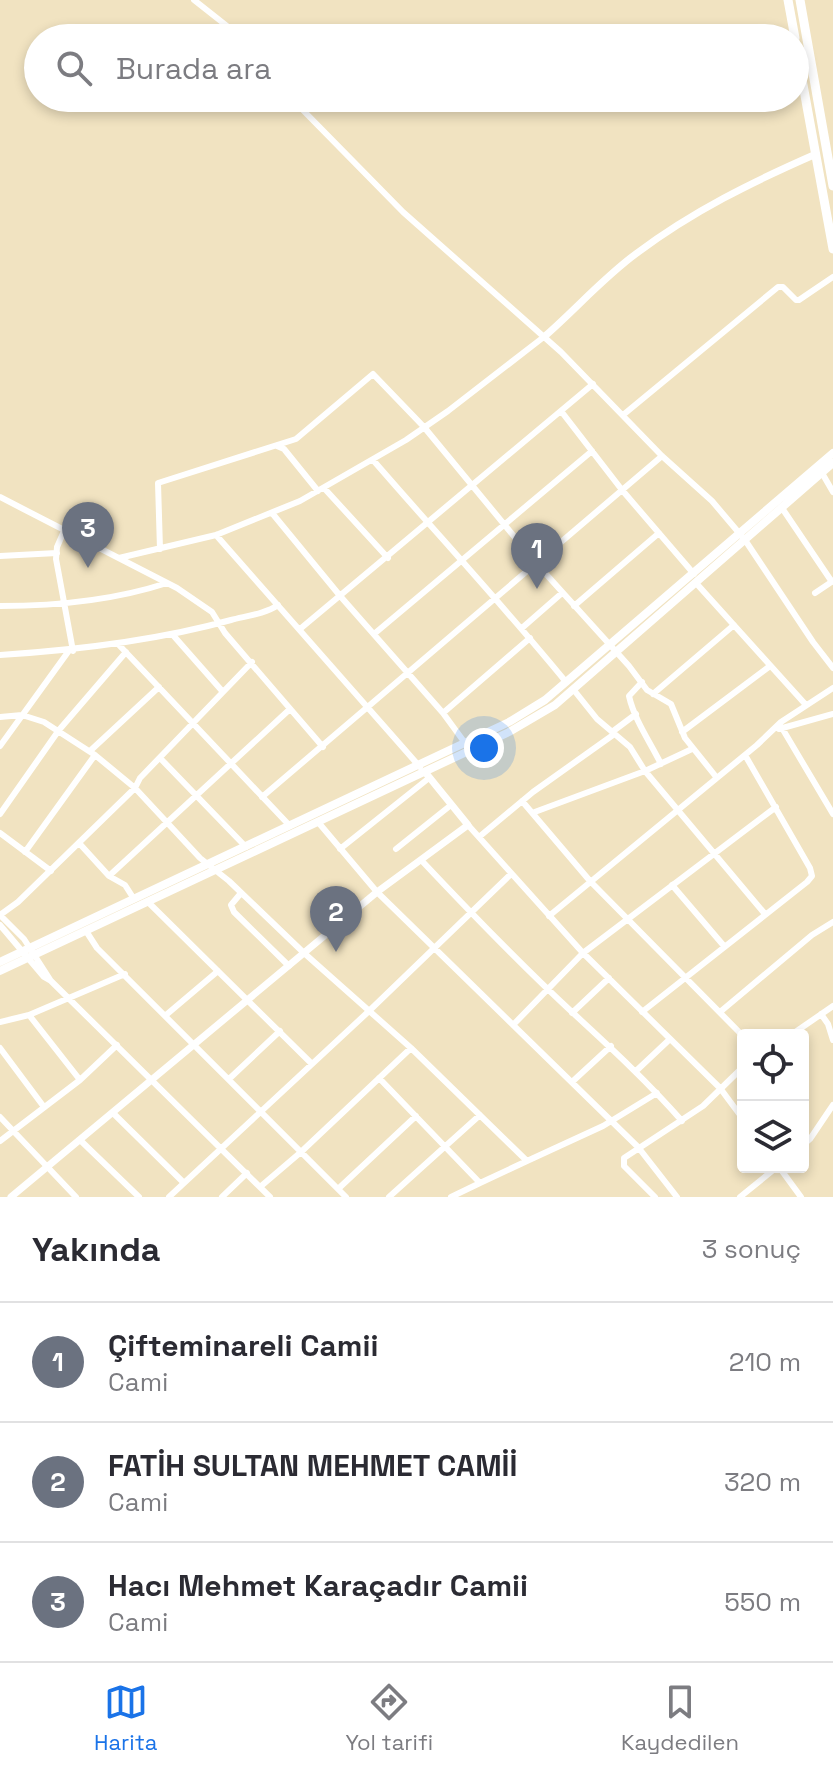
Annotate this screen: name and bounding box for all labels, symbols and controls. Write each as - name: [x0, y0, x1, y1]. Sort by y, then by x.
- search box: [24, 24, 809, 112]
- icon: search: [52, 46, 96, 90]
- text: Burada ara: [116, 49, 271, 88]
- pin: 3: [62, 502, 114, 568]
- pin: 1: [511, 523, 563, 589]
- your location: [464, 728, 504, 768]
- pin: 2: [310, 886, 362, 952]
- map controls: [737, 1029, 809, 1173]
- button: locate: [737, 1029, 809, 1101]
- button: layers: [737, 1101, 809, 1173]
- text: Yakında: [32, 1228, 161, 1271]
- text: 3 sonuç: [702, 1232, 801, 1266]
- text: Çifteminareli Camii: [108, 1326, 378, 1365]
- text: 1: [52, 1345, 64, 1379]
- text: 210 m: [729, 1345, 801, 1379]
- text: Cami: [108, 1365, 168, 1399]
- text: FATİH SULTAN MEHMET CAMİİ: [108, 1446, 517, 1485]
- text: 2: [50, 1465, 66, 1499]
- text: 320 m: [724, 1465, 801, 1499]
- text: Cami: [108, 1485, 168, 1519]
- text: Hacı Mehmet Karaçadır Camii: [108, 1566, 528, 1605]
- text: 3: [50, 1585, 66, 1619]
- text: 550 m: [724, 1585, 801, 1619]
- text: Cami: [108, 1605, 168, 1639]
- tab: Harita: [94, 1680, 157, 1756]
- tab: Yol tarifi: [345, 1680, 433, 1756]
- tab: Kaydedilen: [621, 1680, 739, 1756]

